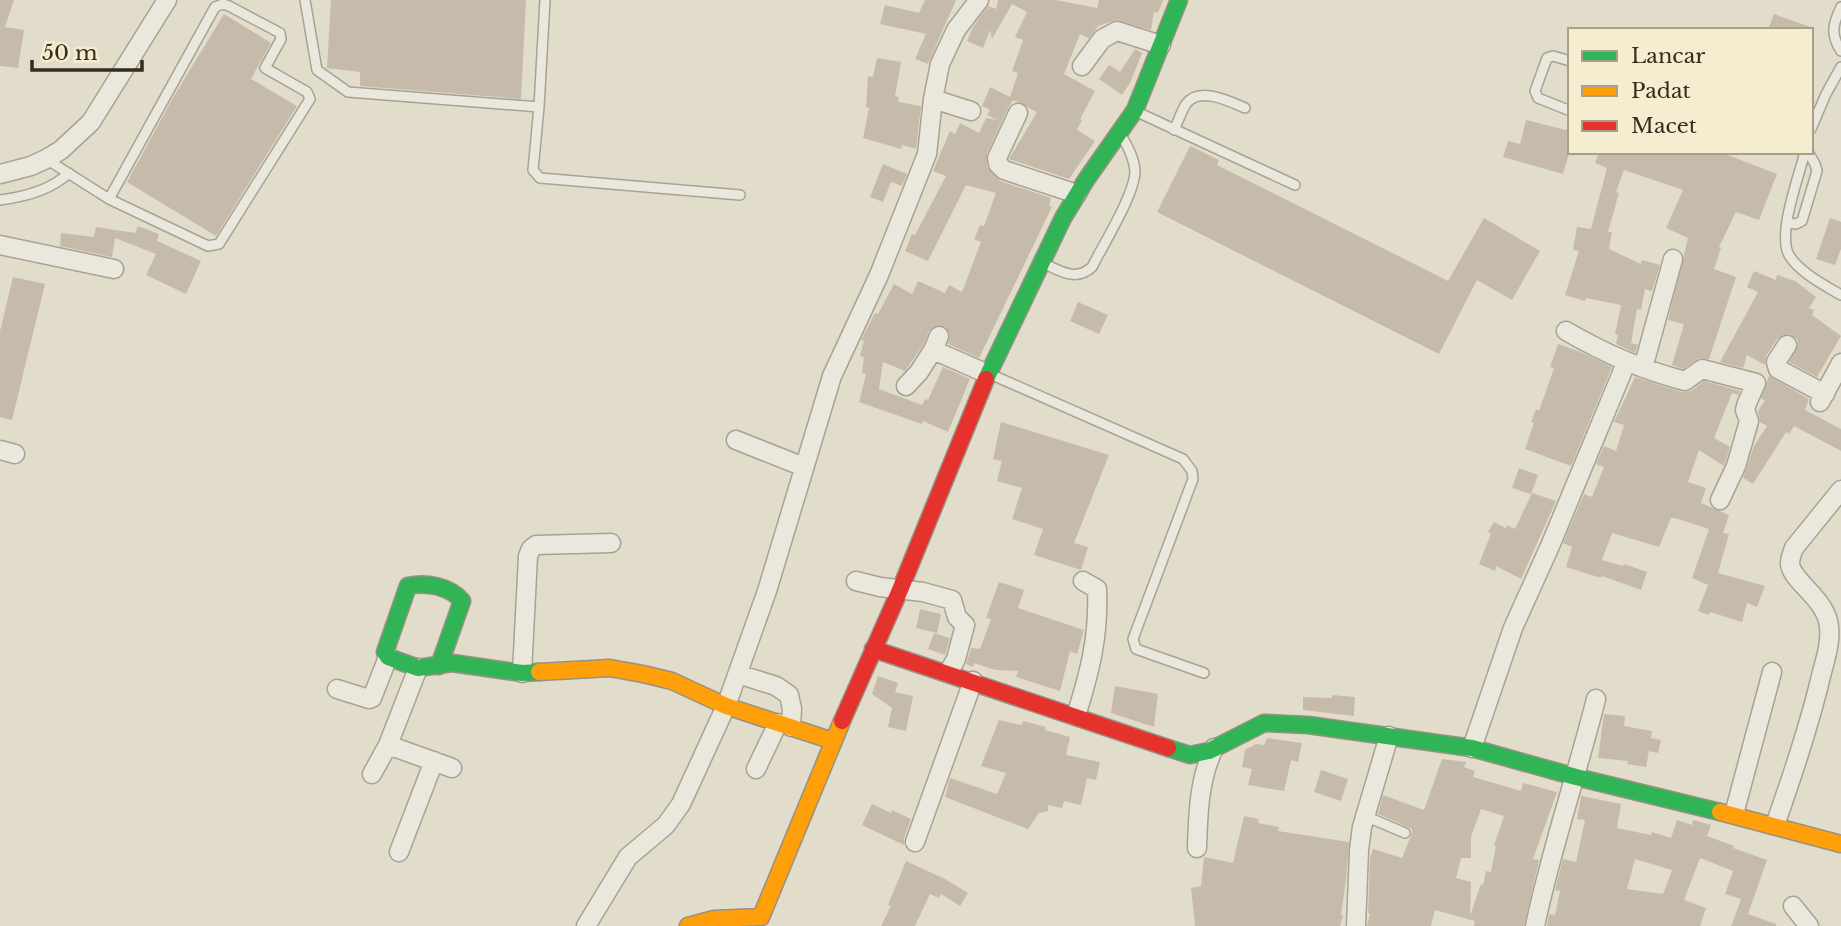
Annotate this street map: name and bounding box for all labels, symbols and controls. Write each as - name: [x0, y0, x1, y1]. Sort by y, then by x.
- scale bar: [32, 28, 142, 72]
- legend: [1568, 28, 1813, 154]
- text: 50 m: [42, 40, 98, 66]
- text: Lancar: [1631, 43, 1705, 69]
- text: Padat: [1631, 78, 1691, 104]
- text: Macet: [1631, 113, 1697, 139]

